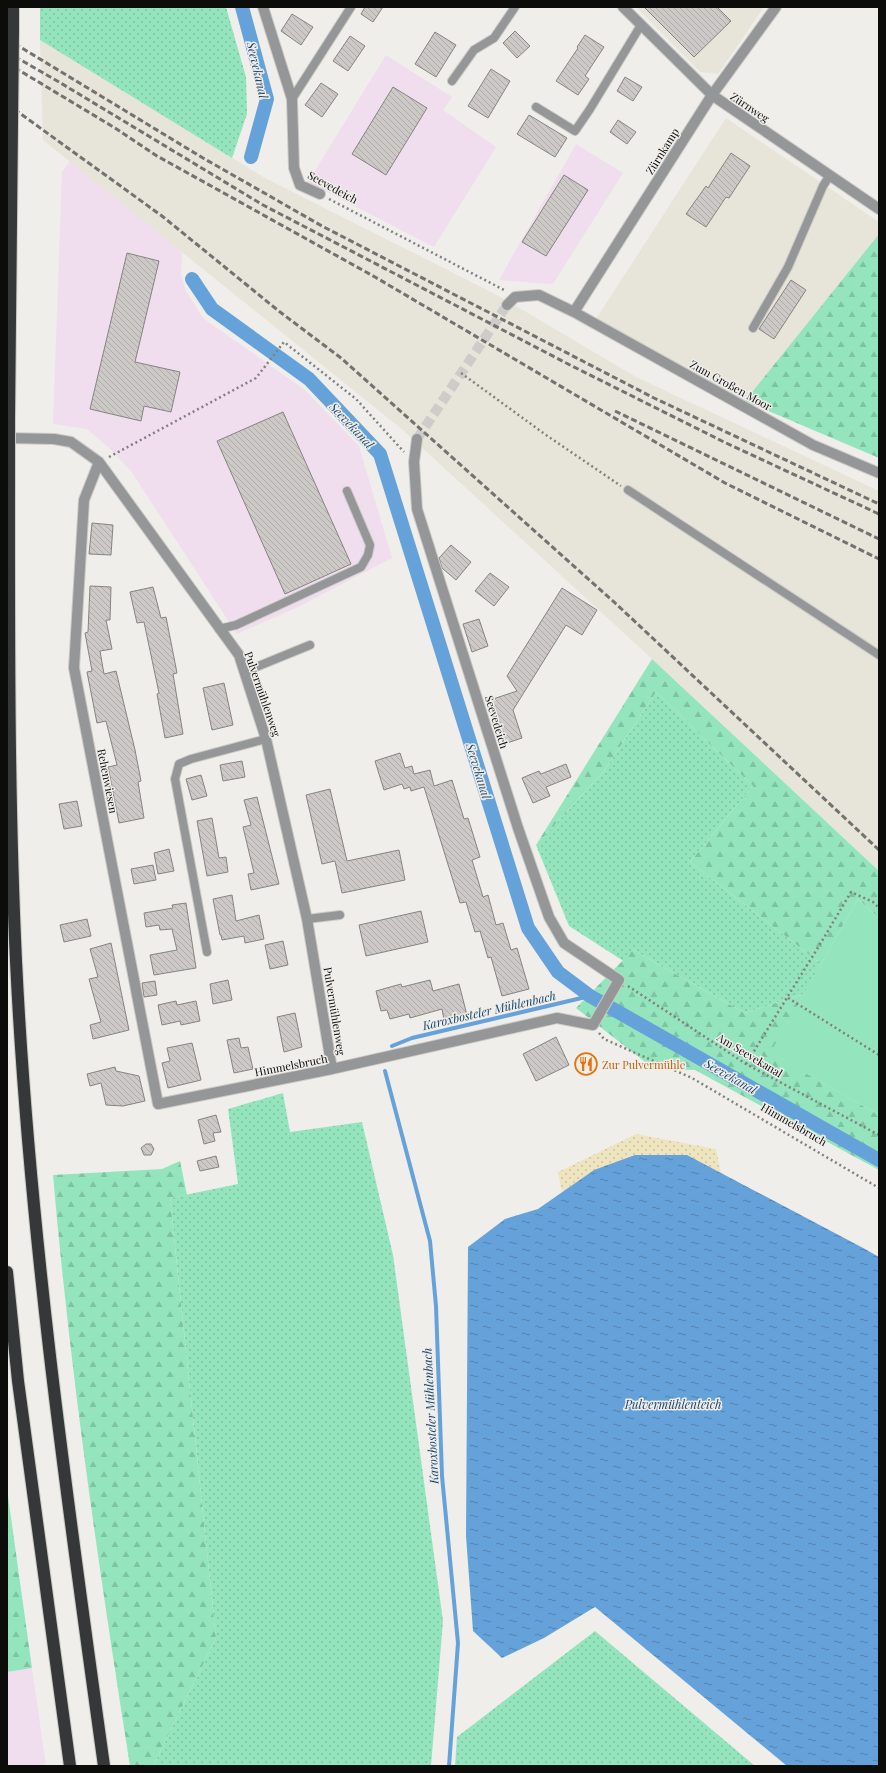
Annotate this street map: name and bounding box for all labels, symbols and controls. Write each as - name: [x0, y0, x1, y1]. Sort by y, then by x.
- water label: Seevekanal: [244, 39, 272, 100]
- street label: Zürnweg: [728, 88, 773, 126]
- street label: Zürnkamp: [642, 125, 682, 177]
- street label: Seevedeich: [305, 167, 361, 207]
- street label: Zum Großen Moor: [687, 356, 775, 414]
- water label: Seevekanal: [326, 398, 378, 452]
- street label: Pulvermühlenweg: [241, 649, 285, 739]
- street label: Seevedeich: [482, 694, 512, 751]
- water label: Seevekanal: [463, 740, 495, 801]
- street label: Rehenwiesen: [94, 747, 122, 815]
- street label: Pulvermühlenweg: [321, 966, 349, 1056]
- water label: Karoxbosteler Mühlenbach: [420, 987, 557, 1033]
- street label: Am Seevekanal: [715, 1030, 785, 1080]
- street label: Himmelsbruch: [253, 1050, 329, 1079]
- restaurant icon: Zur Pulvermühle: [573, 1051, 599, 1077]
- water label: Seevekanal: [703, 1055, 759, 1097]
- place label: Zur Pulvermühle: [602, 1057, 686, 1072]
- street label: Himmelsbruch: [758, 1099, 830, 1149]
- water label: Karoxbosteler Mühlenbach: [418, 1347, 442, 1486]
- water label: Pulvermühlenteich: [624, 1396, 721, 1412]

